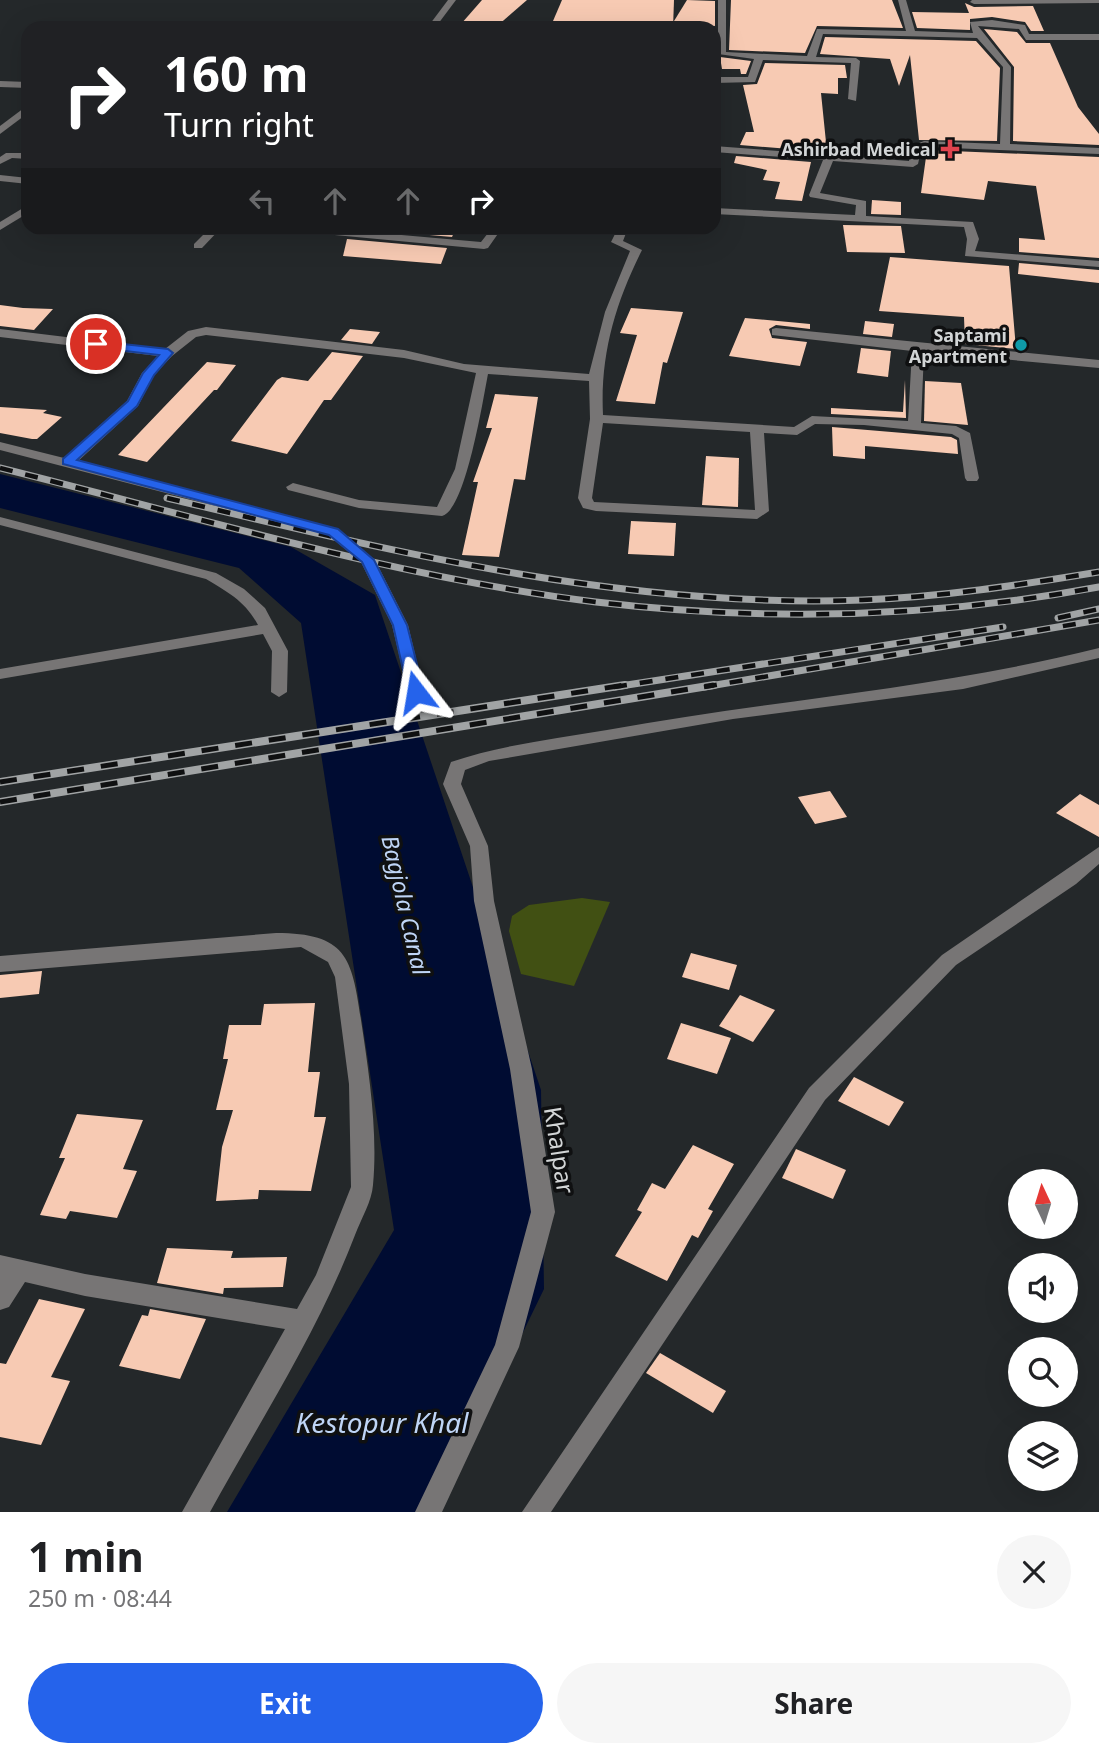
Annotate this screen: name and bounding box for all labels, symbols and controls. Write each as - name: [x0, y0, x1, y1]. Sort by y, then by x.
- text: 160 m: [164, 40, 309, 106]
- icon: right: [49, 49, 140, 140]
- text: Turn right: [164, 103, 314, 146]
- place label: Ashirbad Medical: [781, 137, 936, 161]
- marker: Ashirbad Medical: [942, 141, 958, 157]
- icon: left: [243, 182, 281, 220]
- icon: ahead: [316, 182, 354, 220]
- icon: ahead: [389, 182, 427, 220]
- icon: right: [462, 182, 500, 220]
- pin: [66, 314, 126, 374]
- place label: Saptami Apartment: [909, 323, 1007, 368]
- icon: arrive: [77, 325, 115, 363]
- marker: Saptami Apartment: [1013, 337, 1029, 353]
- position arrow: [379, 655, 453, 729]
- water label: Bagjola Canal: [374, 832, 438, 979]
- street label: Khalpar: [537, 1104, 583, 1196]
- north arrow: [1008, 1169, 1078, 1239]
- map controls: [1008, 1169, 1078, 1491]
- button: sound: [1008, 1253, 1078, 1323]
- button: search: [1008, 1337, 1078, 1407]
- water label: Kestopur Khal: [296, 1403, 469, 1441]
- button: layers: [1008, 1421, 1078, 1491]
- text: 1 min: [28, 1527, 144, 1584]
- button: close: [997, 1535, 1071, 1609]
- text: 250 m · 08:44: [28, 1582, 172, 1614]
- button: Exit: [28, 1663, 543, 1743]
- button: Share: [557, 1663, 1071, 1743]

